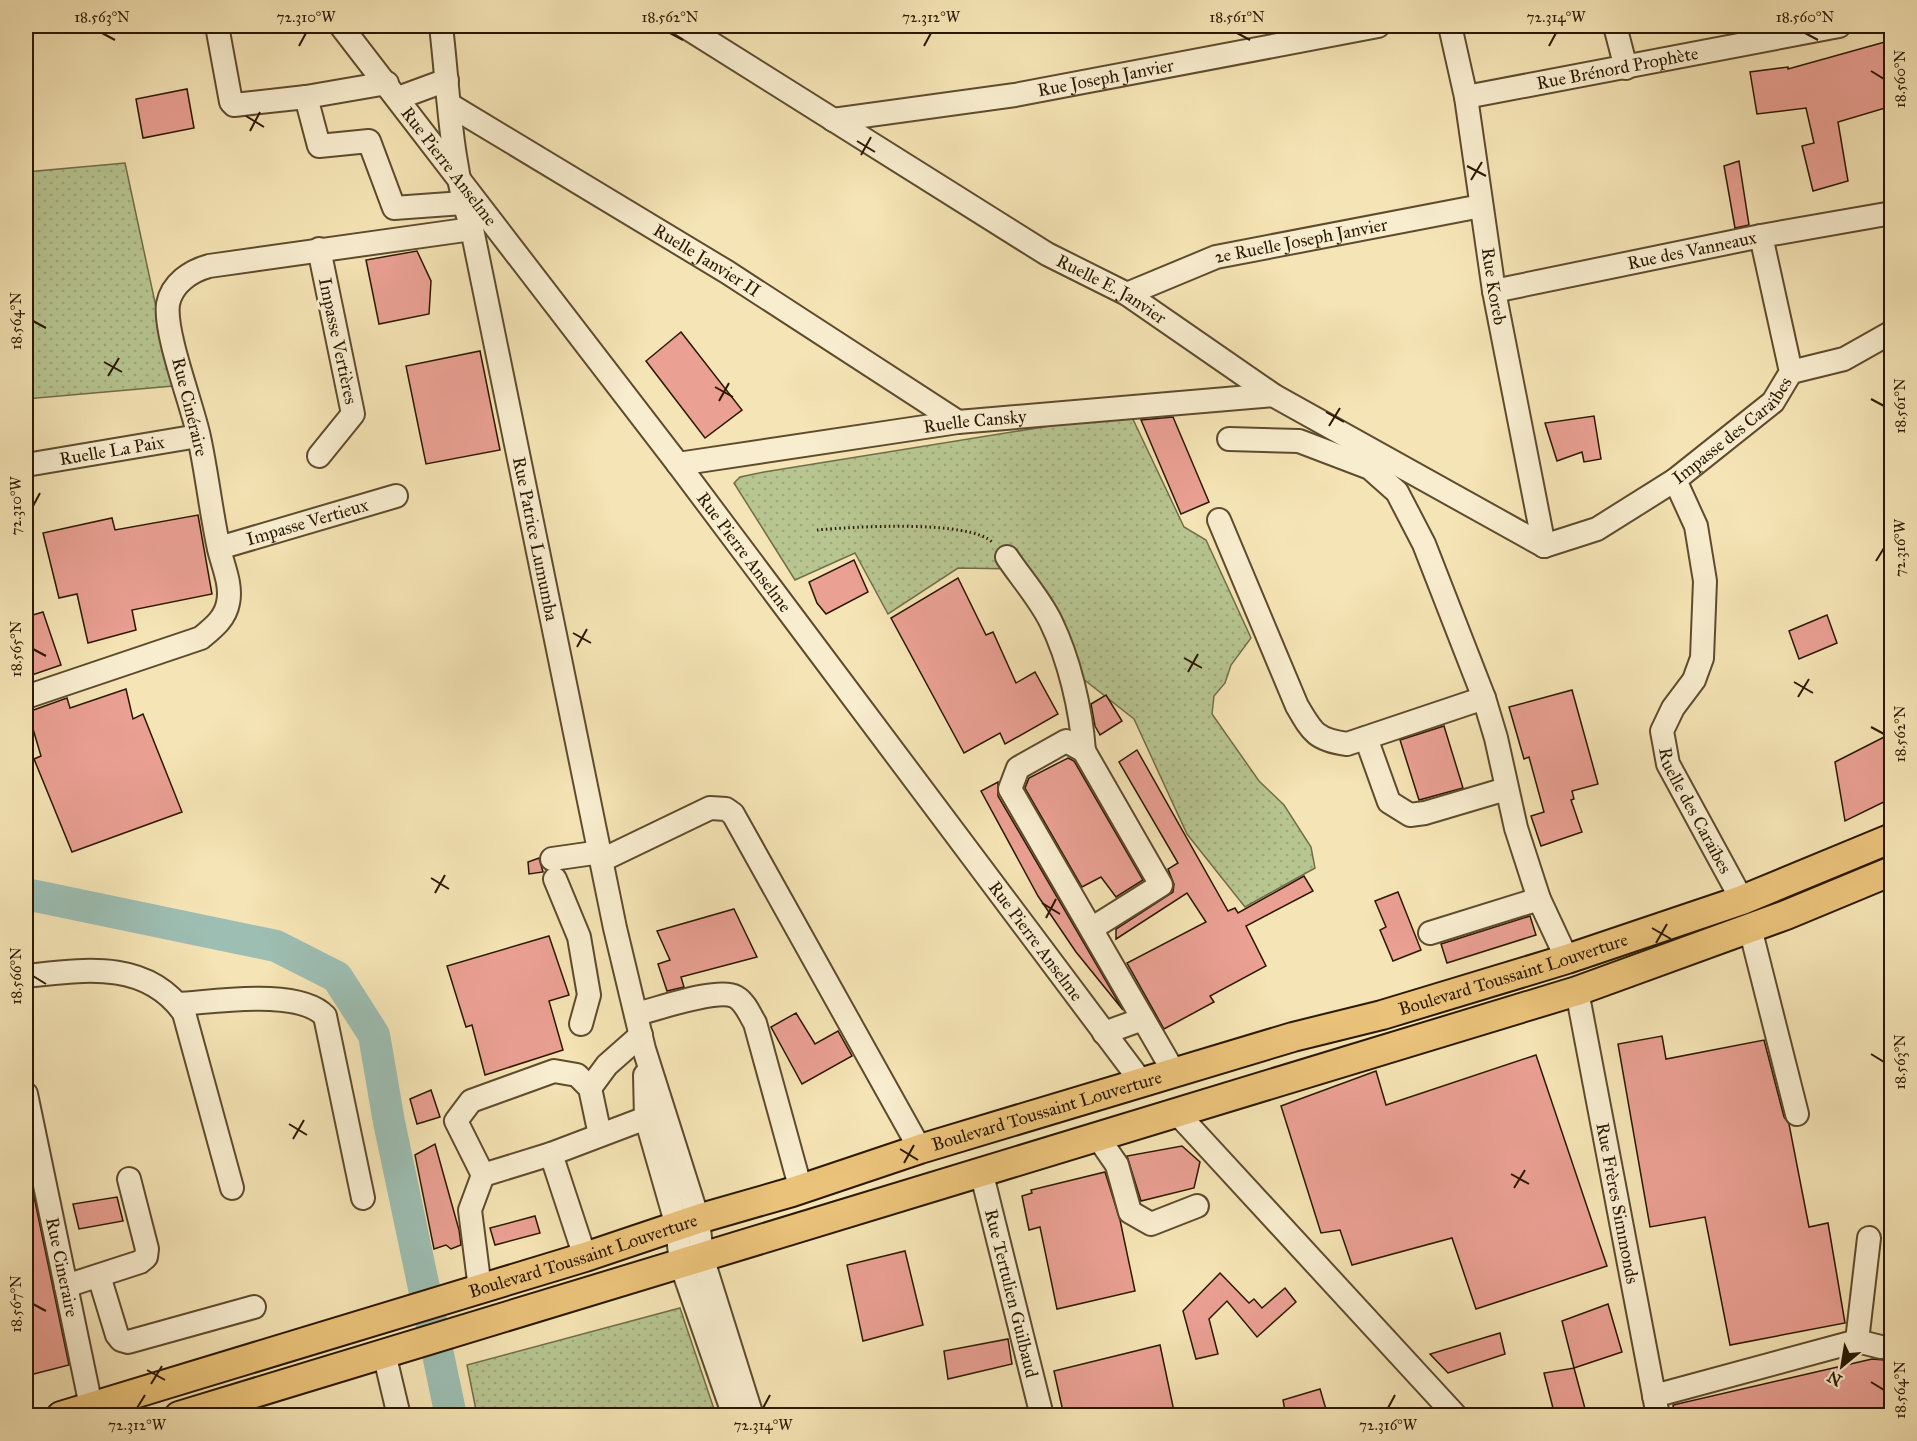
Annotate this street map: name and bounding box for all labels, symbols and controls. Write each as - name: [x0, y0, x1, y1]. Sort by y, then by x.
- text: 18.563°N: [74, 8, 130, 26]
- text: 72.310°W: [276, 8, 336, 26]
- text: 18.562°N: [641, 8, 699, 26]
- text: 72.312°W: [902, 8, 961, 26]
- text: 18.561°N: [1209, 8, 1265, 26]
- text: 72.314°W: [1527, 8, 1586, 26]
- text: 18.560°N: [1776, 8, 1834, 26]
- street label: Rue Brénord Prophète: [1535, 42, 1700, 94]
- text: 18.560°N: [1891, 50, 1909, 108]
- street label: Rue Joseph Janvier: [1036, 54, 1176, 101]
- street label: Rue Pierre Anselme: [396, 102, 502, 230]
- street label: 2e Ruelle Joseph Janvier: [1213, 213, 1390, 268]
- street label: Ruelle Janvier II: [649, 219, 765, 302]
- street label: Rue des Vanneaux: [1625, 226, 1758, 274]
- street label: Rue Koreb: [1477, 246, 1511, 327]
- street label: Ruelle E. Janvier: [1053, 249, 1171, 329]
- street label: Impasse Vertières: [314, 276, 362, 406]
- text: 18.564°N: [7, 292, 25, 350]
- street label: Rue Cinéraire: [167, 355, 213, 459]
- street label: Impasse des Caraïbes: [1668, 373, 1797, 489]
- text: 18.561°N: [1891, 378, 1909, 434]
- street label: Ruelle Cansky: [922, 405, 1028, 438]
- street label: Ruelle La Paix: [58, 431, 166, 470]
- street label: Rue Patrice Lumumba: [508, 455, 563, 623]
- text: 72.310°W: [7, 476, 25, 536]
- street label: Rue Pierre Anselme: [692, 488, 796, 617]
- street label: Impasse Vertieux: [244, 494, 371, 550]
- text: 72.316°W: [1891, 518, 1909, 577]
- text: 18.565°N: [7, 620, 25, 677]
- text: 18.562°N: [1891, 705, 1909, 763]
- street label: Ruelle des Caraïbes: [1654, 746, 1736, 877]
- street label: Rue Pierre Anselme: [984, 877, 1088, 1005]
- street label: Boulevard Toussaint Louverture: [1396, 928, 1631, 1020]
- text: 18.566°N: [7, 947, 25, 1005]
- text: 18.563°N: [1891, 1034, 1909, 1090]
- street label: Boulevard Toussaint Louverture: [929, 1066, 1164, 1156]
- street label: Rue Frères Simmonds: [1591, 1121, 1644, 1286]
- street label: Rue Tertulien Guilbaud: [980, 1207, 1043, 1380]
- street label: Boulevard Toussaint Louverture: [466, 1209, 700, 1303]
- street label: Rue Cineraire: [41, 1215, 83, 1319]
- text: 18.567°N: [7, 1275, 25, 1333]
- north arrow: [1812, 1336, 1872, 1396]
- text: 18.564°N: [1891, 1361, 1909, 1419]
- text: N: [1824, 1367, 1845, 1390]
- text: 72.312°W: [108, 1416, 167, 1434]
- text: 72.314°W: [734, 1416, 793, 1434]
- text: 72.316°W: [1359, 1416, 1418, 1434]

